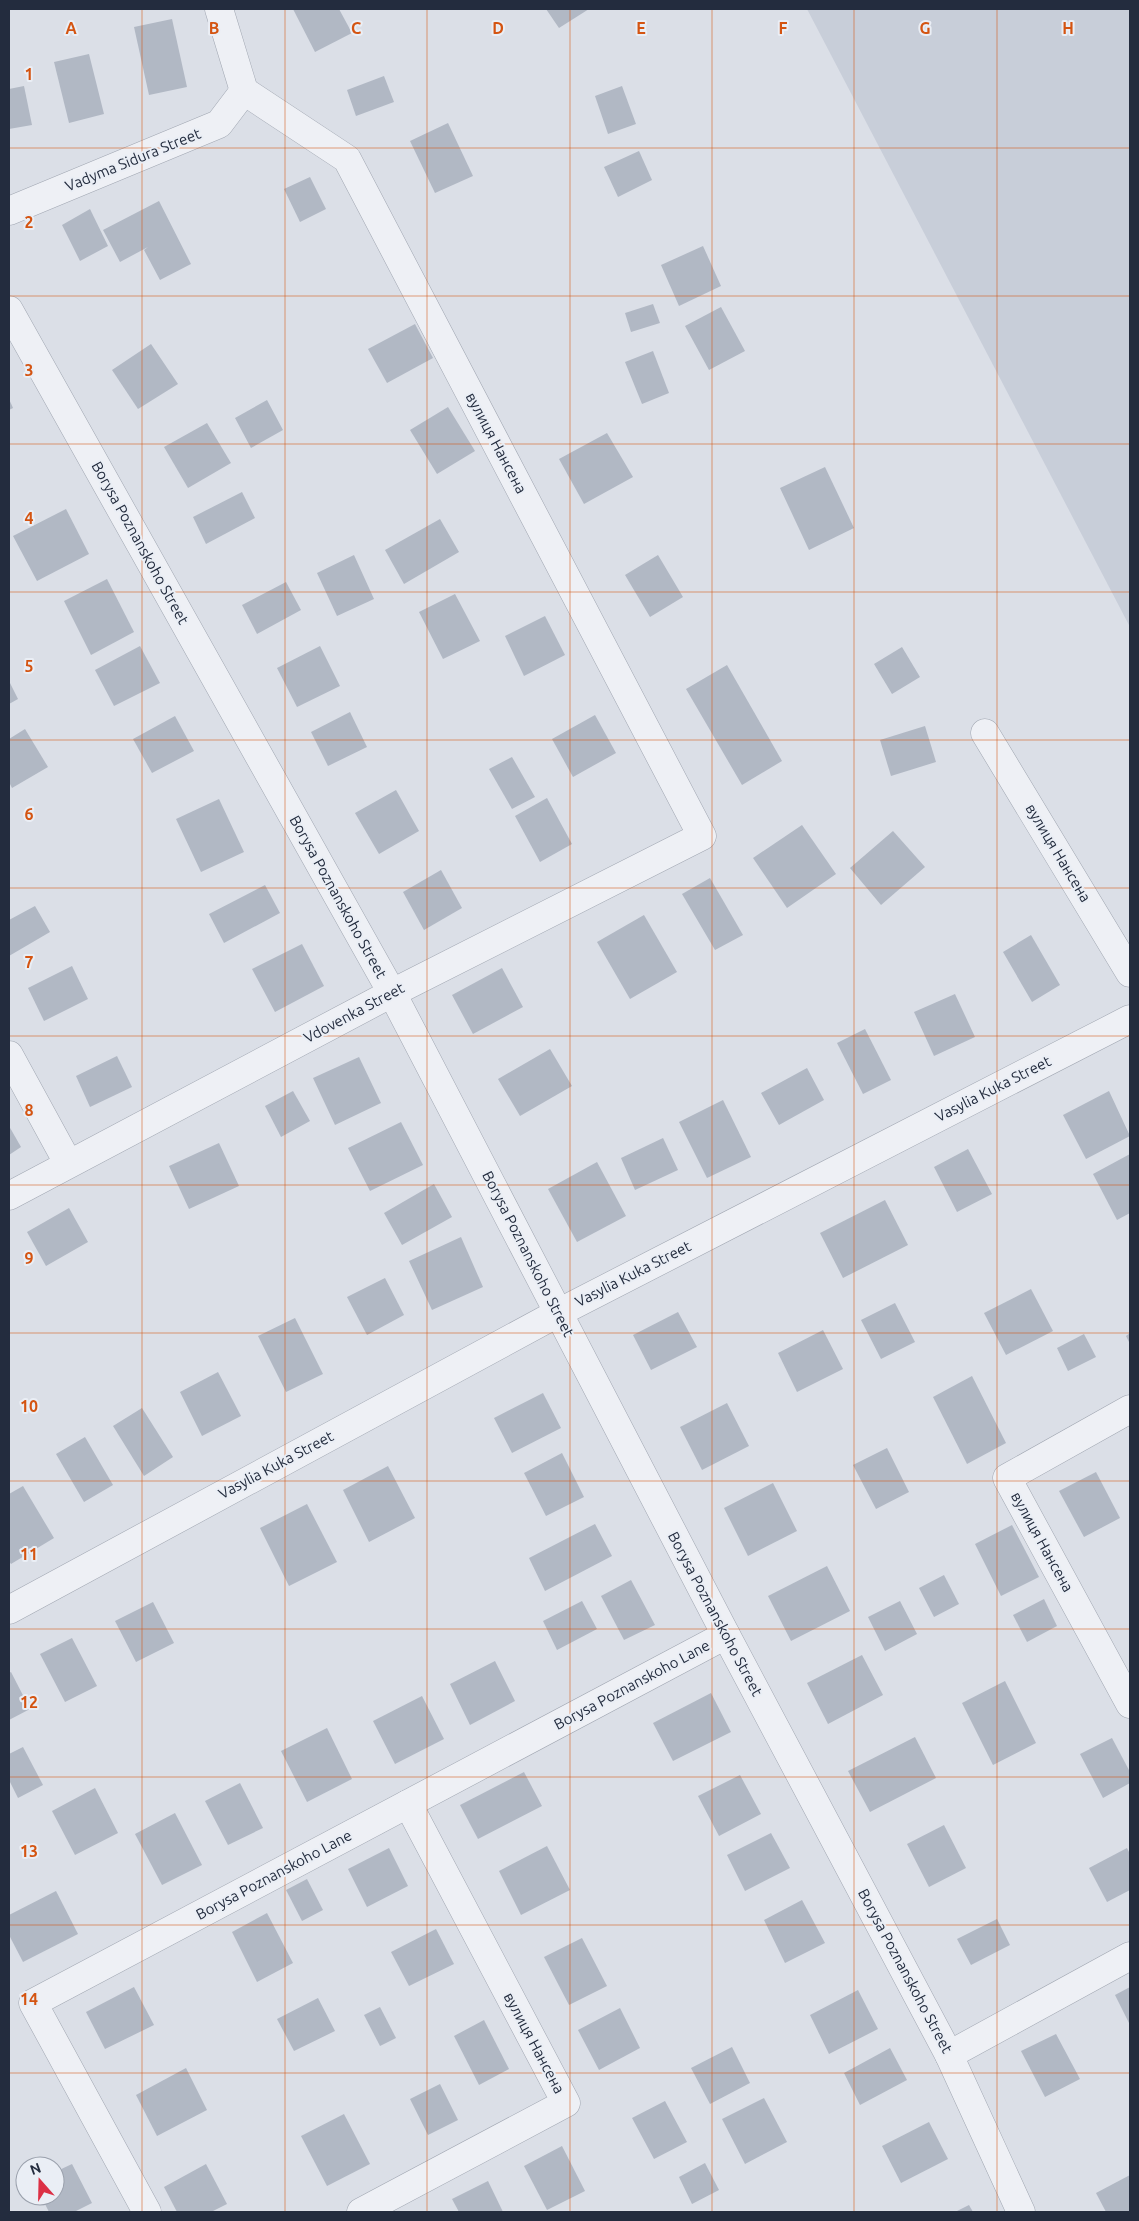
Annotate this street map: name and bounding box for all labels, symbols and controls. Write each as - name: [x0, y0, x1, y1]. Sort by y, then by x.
- text: A: [65, 19, 77, 37]
- text: B: [209, 19, 219, 37]
- text: C: [351, 19, 361, 37]
- text: D: [492, 19, 504, 37]
- text: E: [636, 19, 646, 37]
- text: F: [779, 19, 788, 37]
- text: G: [919, 19, 931, 37]
- text: H: [1062, 19, 1074, 37]
- text: 1: [24, 65, 34, 83]
- street label: Vadyma Sidura Street: [63, 125, 203, 195]
- text: 2: [24, 213, 34, 231]
- text: 3: [24, 361, 34, 379]
- street label: вулиця Нансена: [463, 389, 530, 496]
- street label: Borysa Poznanskoho Street: [88, 458, 192, 627]
- text: 4: [24, 509, 34, 527]
- text: 5: [24, 657, 34, 675]
- street label: вулиця Нансена: [1022, 800, 1095, 905]
- text: 6: [24, 805, 34, 823]
- street label: Borysa Poznanskoho Street: [286, 812, 390, 981]
- text: 7: [24, 953, 34, 971]
- street label: Vdovenka Street: [301, 979, 407, 1046]
- street label: Vasylia Kuka Street: [932, 1052, 1054, 1125]
- text: 8: [24, 1101, 34, 1119]
- street label: Borysa Poznanskoho Street: [479, 1168, 578, 1340]
- street label: Vasylia Kuka Street: [572, 1237, 694, 1310]
- text: 9: [24, 1249, 34, 1267]
- text: 10: [20, 1397, 38, 1415]
- street label: Vasylia Kuka Street: [215, 1427, 336, 1502]
- street label: вулиця Нансена: [1008, 1489, 1077, 1595]
- street label: Borysa Poznanskoho Street: [665, 1529, 766, 1699]
- text: 11: [20, 1545, 38, 1563]
- street label: Borysa Poznanskoho Lane: [551, 1636, 713, 1733]
- text: 12: [20, 1693, 38, 1711]
- street label: Borysa Poznanskoho Lane: [193, 1826, 355, 1923]
- text: 13: [20, 1842, 38, 1860]
- street label: Borysa Poznanskoho Street: [855, 1886, 956, 2056]
- street label: вулиця Нансена: [501, 1989, 568, 2096]
- text: 14: [20, 1990, 38, 2008]
- north arrow: [15, 2156, 65, 2206]
- text: N: [28, 2159, 43, 2178]

